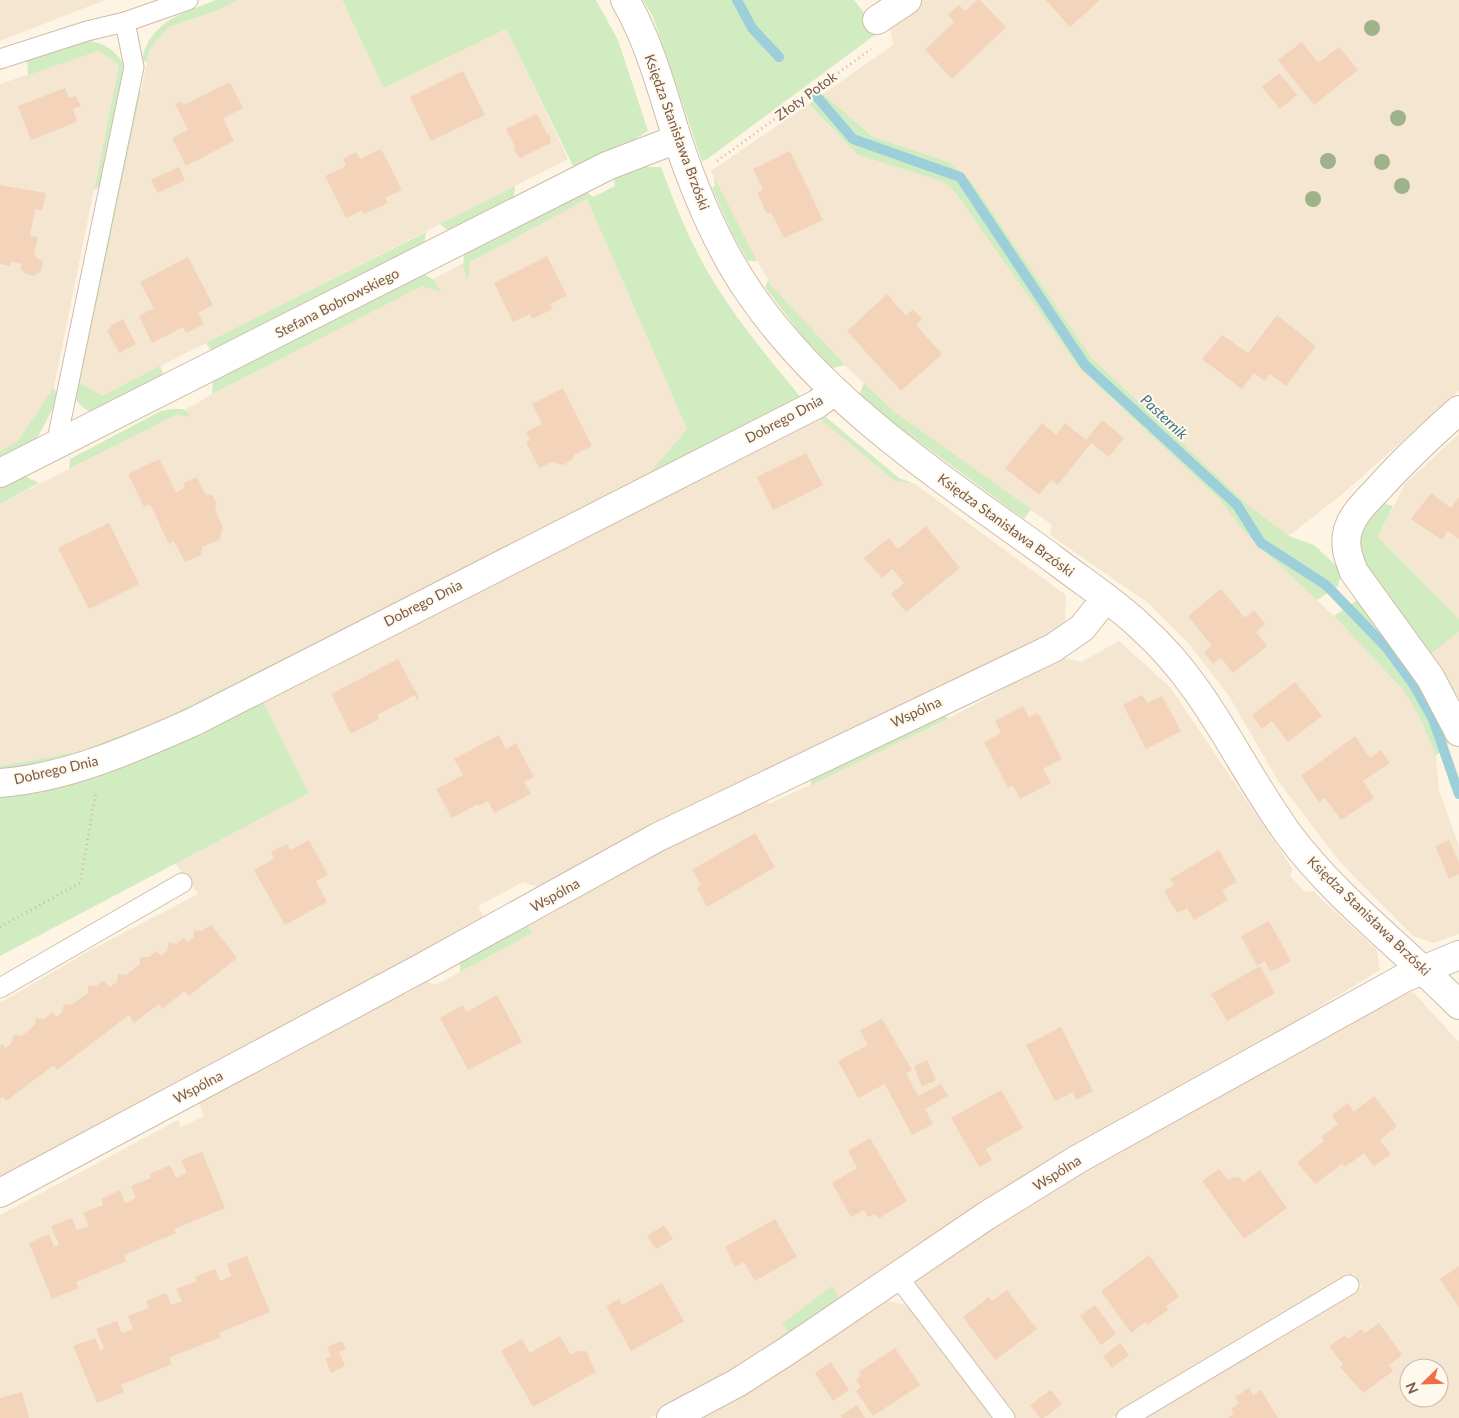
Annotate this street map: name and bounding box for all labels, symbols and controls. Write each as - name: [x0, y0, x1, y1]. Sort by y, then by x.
- street label: Księdza Stanisława Brzóski: [641, 52, 714, 212]
- street label: Złoty Potok: [772, 67, 840, 124]
- street label: Stefana Bobrowskiego: [272, 264, 402, 341]
- water label: Pasternik: [1138, 390, 1192, 443]
- street label: Dobrego Dnia: [742, 391, 826, 446]
- street label: Księdza Stanisława Brzóski: [935, 469, 1078, 580]
- street label: Dobrego Dnia: [381, 575, 465, 630]
- street label: Wspólna: [888, 692, 944, 731]
- street label: Dobrego Dnia: [12, 752, 100, 787]
- street label: Księdza Stanisława Brzóski: [1304, 852, 1434, 979]
- street label: Wspólna: [527, 874, 582, 915]
- street label: Wspólna: [170, 1066, 225, 1107]
- street label: Wspólna: [1029, 1151, 1084, 1194]
- north arrow: [1399, 1358, 1449, 1408]
- text: N: [1402, 1380, 1422, 1397]

